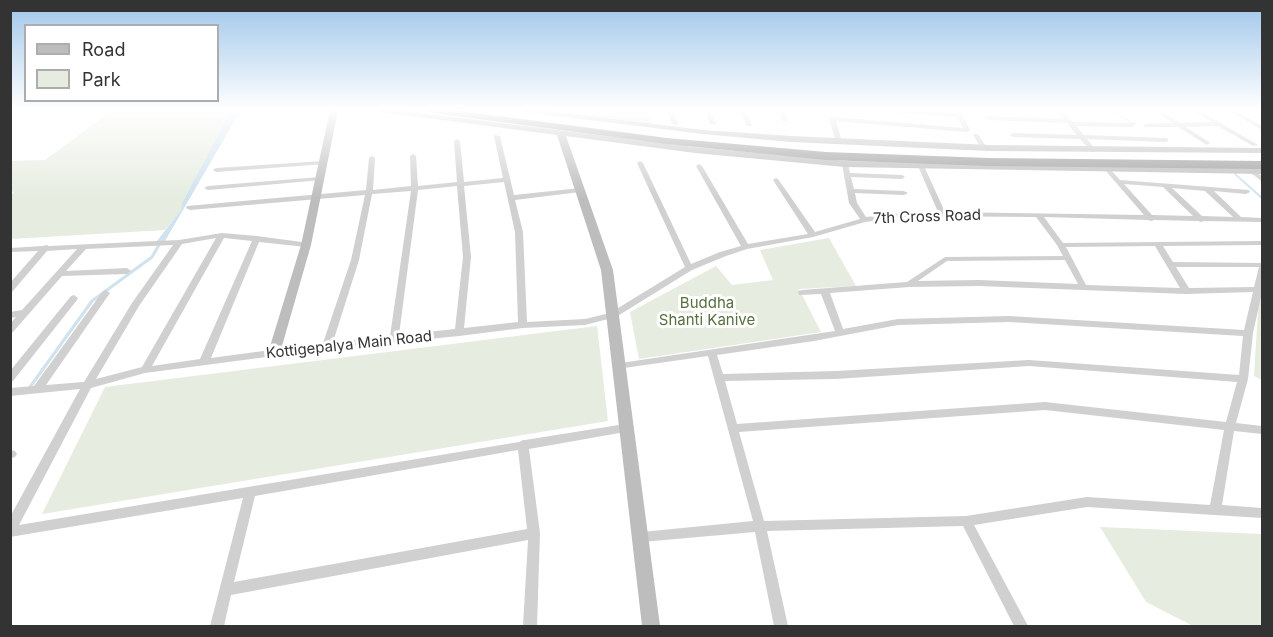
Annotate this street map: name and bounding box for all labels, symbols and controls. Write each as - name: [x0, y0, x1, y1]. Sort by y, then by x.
- legend: [24, 24, 219, 102]
- text: Road: [82, 39, 125, 60]
- text: Park: [82, 69, 121, 90]
- street label: 7th Cross Road: [873, 206, 981, 228]
- park label: Buddha Shanti Kanive: [659, 294, 755, 329]
- street label: Kottigepalya Main Road: [265, 327, 433, 363]

